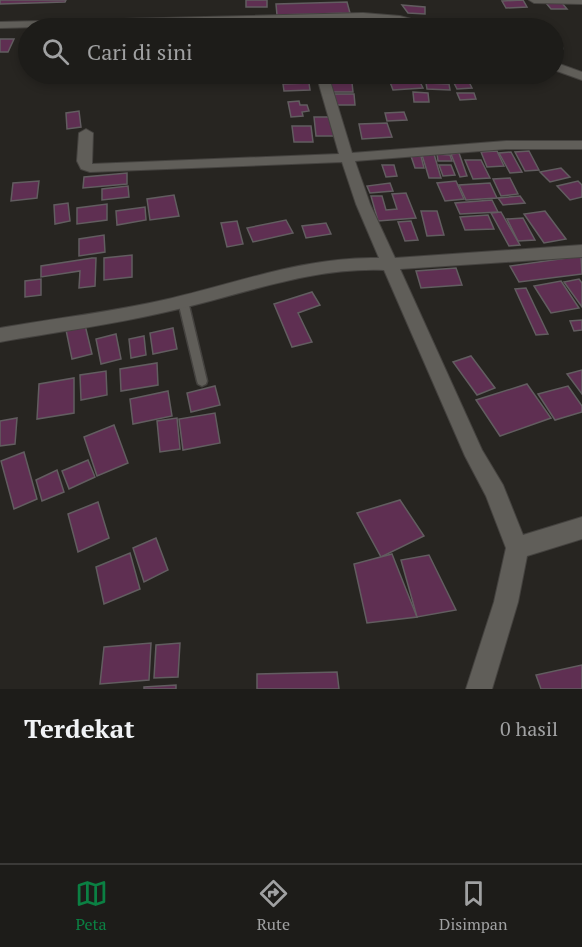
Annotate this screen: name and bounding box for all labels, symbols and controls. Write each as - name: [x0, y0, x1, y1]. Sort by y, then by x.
- search box: [18, 18, 564, 84]
- icon: search: [39, 35, 72, 68]
- text: Cari di sini: [87, 37, 193, 66]
- text: Terdekat: [24, 711, 135, 745]
- text: 0 hasil: [500, 715, 558, 742]
- tab: Peta: [75, 877, 108, 935]
- tab: Rute: [257, 877, 290, 935]
- tab: Disimpan: [439, 877, 507, 935]

